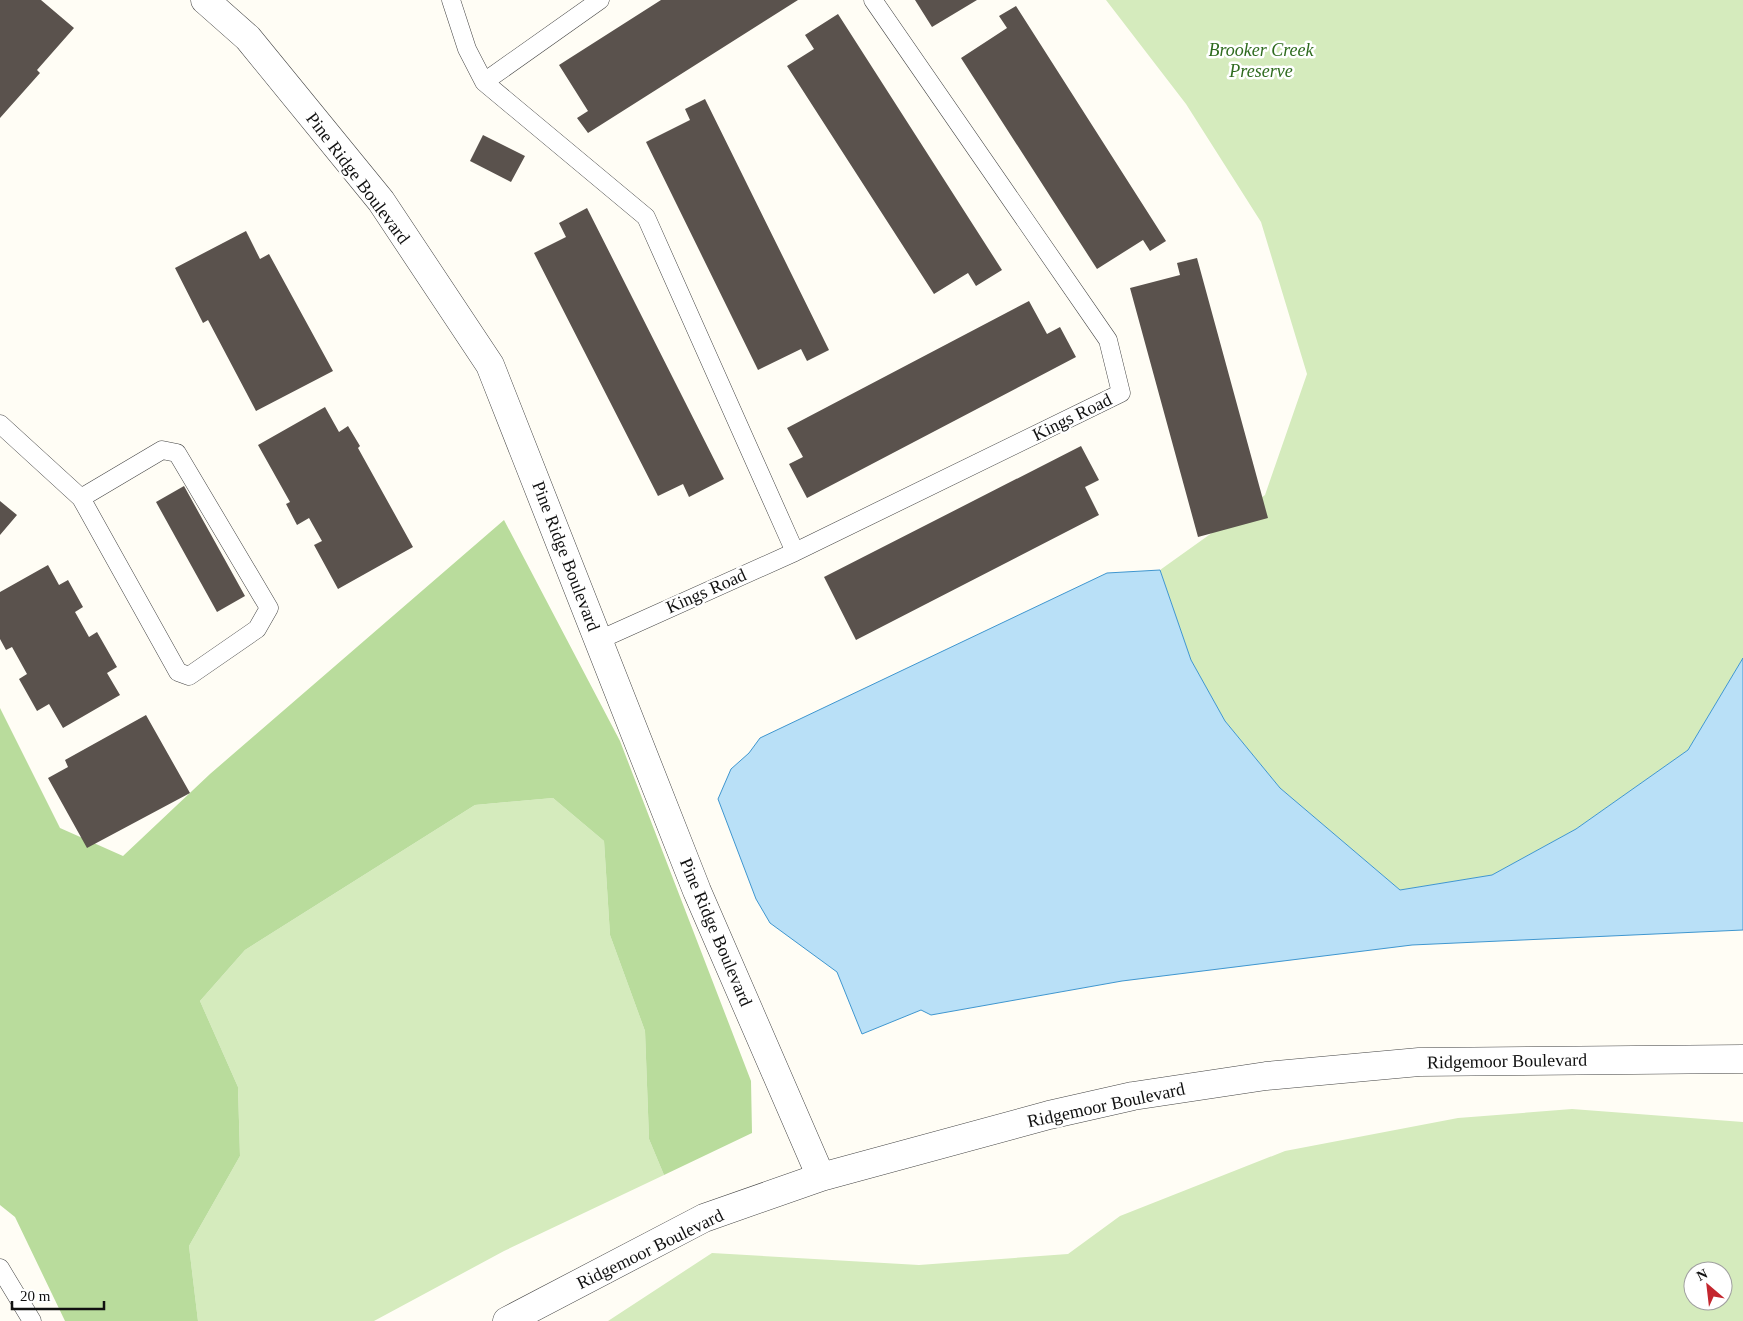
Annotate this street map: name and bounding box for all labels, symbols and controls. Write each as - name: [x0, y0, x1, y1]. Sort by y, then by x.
- park label: Brooker Creek Preserve: [1208, 40, 1315, 81]
- street label: Pine Ridge Boulevard: [302, 108, 414, 248]
- street label: Kings Road: [1029, 389, 1115, 445]
- street label: Pine Ridge Boulevard: [528, 478, 604, 634]
- street label: Kings Road: [663, 564, 749, 618]
- street label: Pine Ridge Boulevard: [676, 855, 756, 1009]
- street label: Ridgemoor Boulevard: [1427, 1050, 1587, 1072]
- street label: Ridgemoor Boulevard: [1025, 1079, 1187, 1131]
- street label: Ridgemoor Boulevard: [573, 1205, 727, 1293]
- north arrow: [1683, 1261, 1733, 1311]
- text: N: [1694, 1266, 1710, 1284]
- scale bar: [12, 1278, 105, 1310]
- text: 20 m: [20, 1288, 51, 1304]

